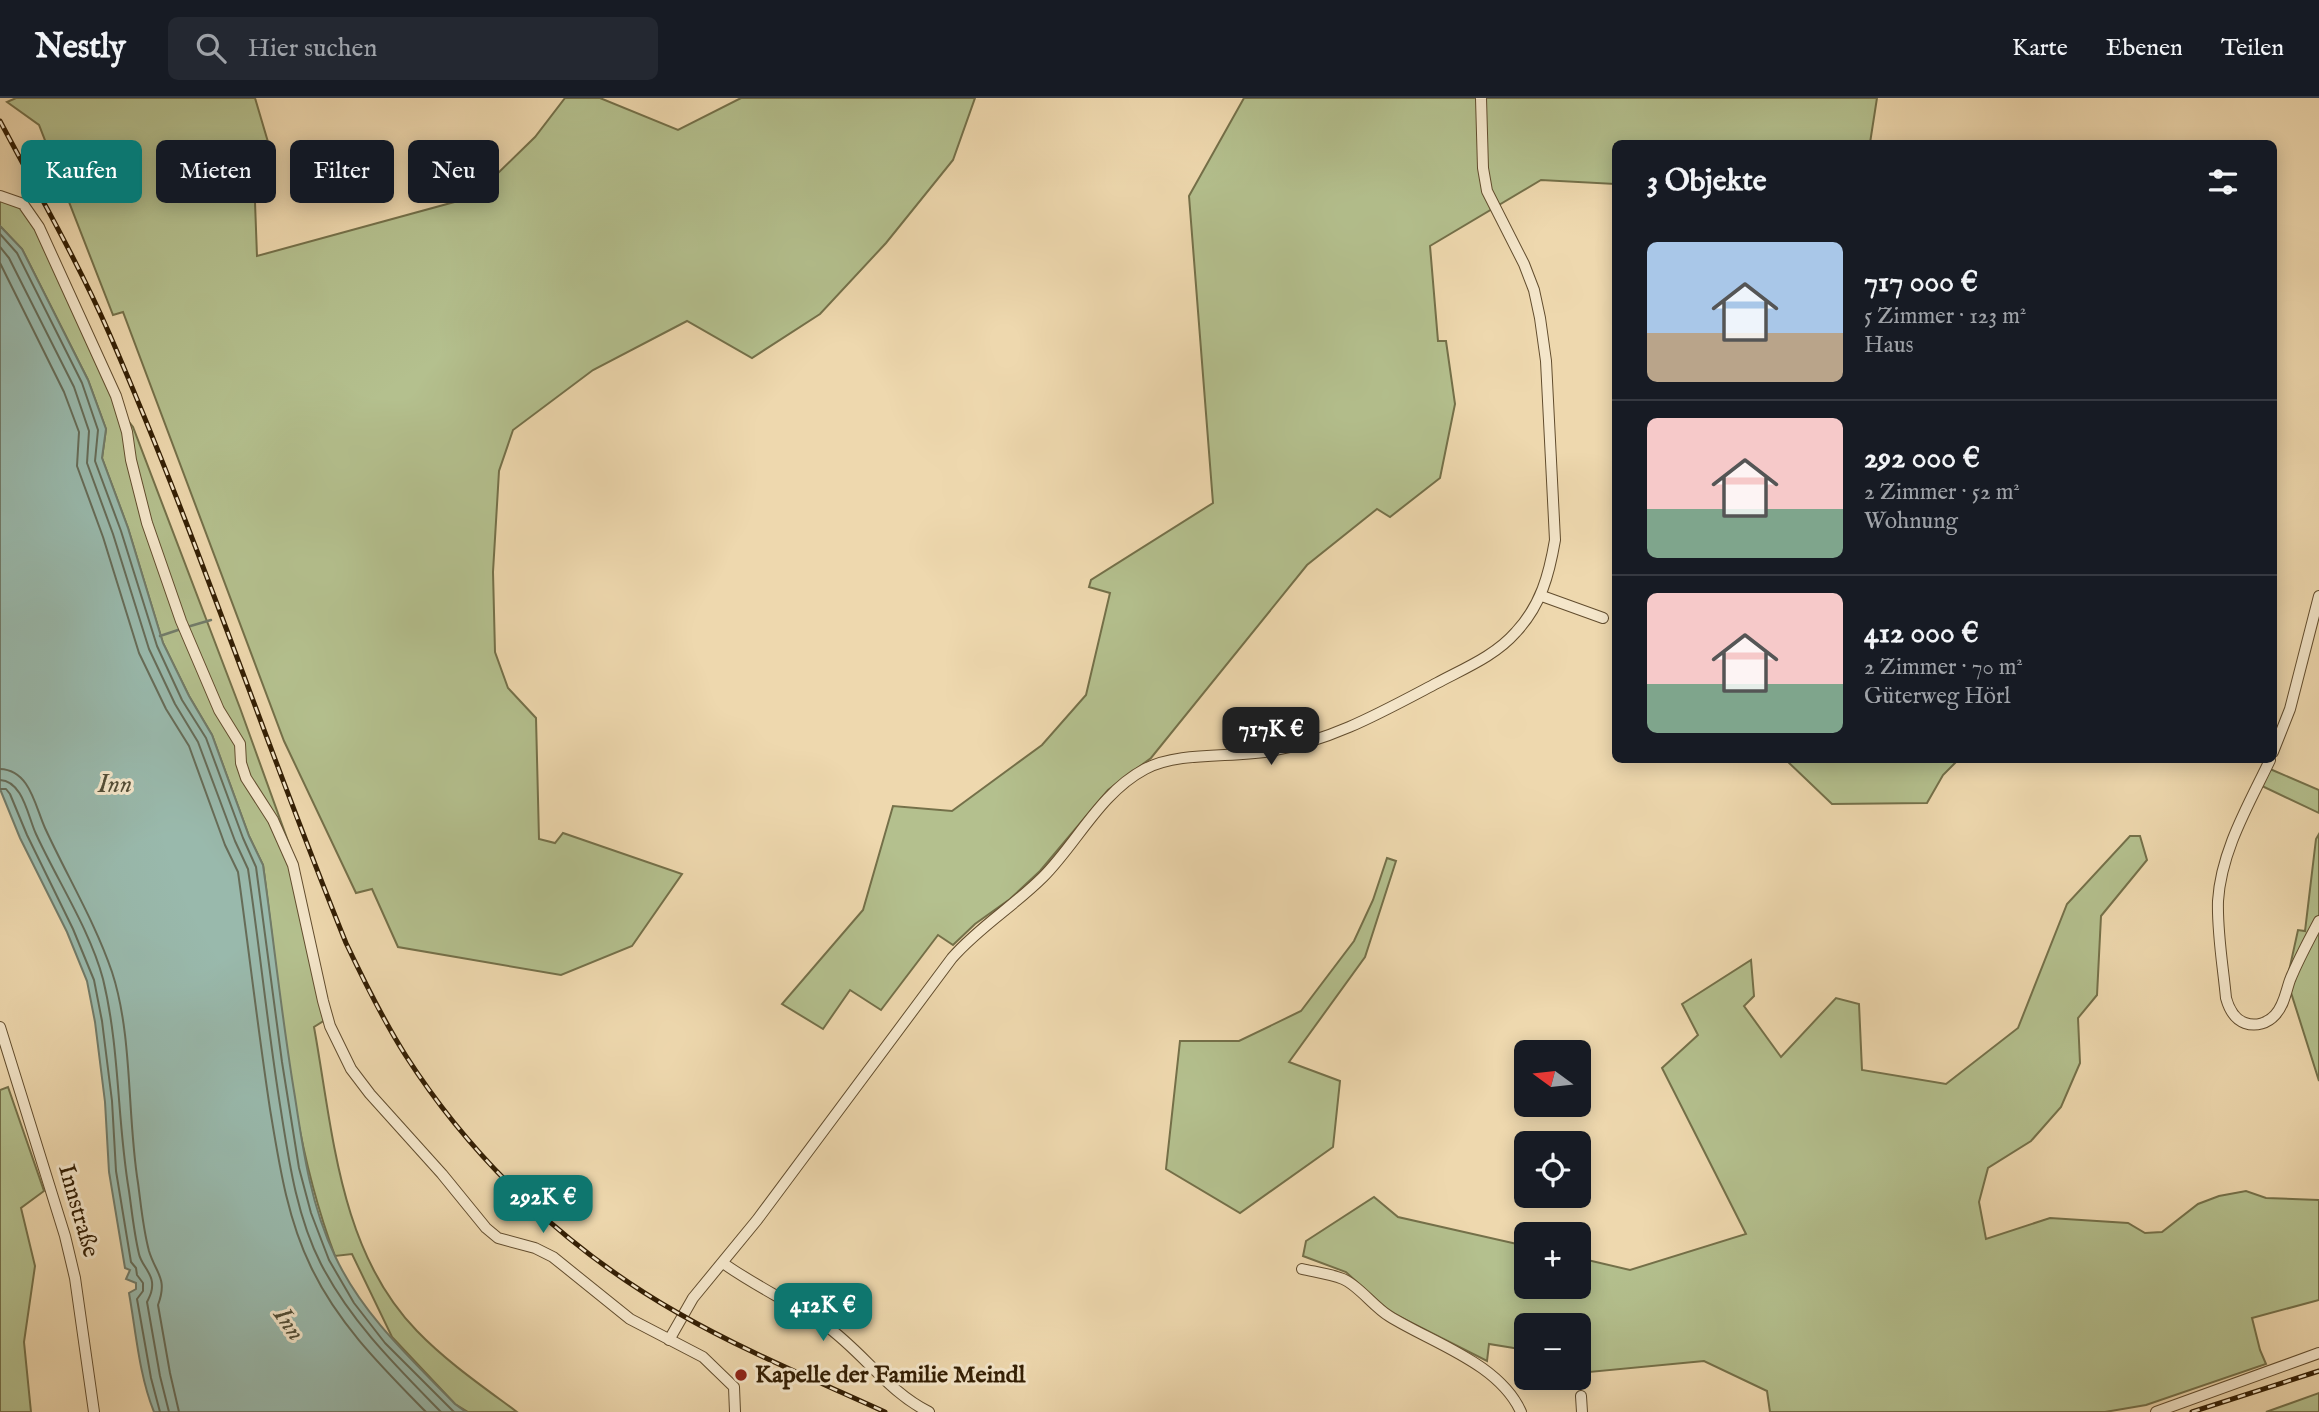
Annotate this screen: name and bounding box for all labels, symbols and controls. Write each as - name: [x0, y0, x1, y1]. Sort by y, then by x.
- search box: [168, 17, 658, 80]
- text: Nestly: [35, 27, 126, 69]
- icon: search: [192, 29, 230, 67]
- text: Hier suchen: [248, 32, 377, 65]
- text: Karte: [2012, 33, 2068, 64]
- text: Ebenen: [2106, 33, 2183, 64]
- text: Teilen: [2221, 33, 2284, 64]
- chip: Kaufen: [21, 140, 142, 203]
- chip: Mieten: [156, 140, 276, 203]
- chip: Filter: [290, 140, 394, 203]
- chip: Neu: [408, 140, 499, 203]
- text: 3 Objekte: [1647, 163, 1767, 201]
- icon: filters: [2204, 163, 2242, 201]
- text: 717 000 €: [1864, 264, 1978, 302]
- icon: home: [1703, 270, 1787, 354]
- text: 5 Zimmer · 123 m²: [1864, 302, 2026, 331]
- text: Haus: [1864, 331, 1914, 360]
- text: 292 000 €: [1864, 440, 1980, 478]
- icon: home: [1703, 446, 1787, 530]
- text: 2 Zimmer · 52 m²: [1864, 478, 2020, 507]
- text: Wohnung: [1864, 507, 1958, 536]
- text: 412 000 €: [1864, 615, 1979, 653]
- icon: home: [1703, 621, 1787, 705]
- text: 2 Zimmer · 70 m²: [1864, 653, 2023, 682]
- text: Güterweg Hörl: [1864, 682, 2011, 711]
- pin: 717K €: [1214, 708, 1328, 767]
- text: 717K €: [1238, 715, 1304, 744]
- water label: Inn: [97, 768, 132, 801]
- north arrow: [1514, 1040, 1591, 1116]
- map controls: [1514, 1040, 1591, 1390]
- button: locate: [1514, 1131, 1591, 1208]
- street label: Innstraße: [50, 1161, 106, 1261]
- pin: 292K €: [486, 1176, 600, 1235]
- text: 292K €: [510, 1183, 576, 1212]
- button: +: [1514, 1222, 1591, 1299]
- pin: 412K €: [766, 1284, 880, 1343]
- text: 412K €: [790, 1291, 856, 1320]
- water label: Inn: [265, 1300, 312, 1347]
- button: −: [1514, 1313, 1591, 1390]
- place label: Kapelle der Familie Meindl: [755, 1360, 1026, 1391]
- marker: Kapelle der Familie Meindl: [733, 1367, 749, 1383]

